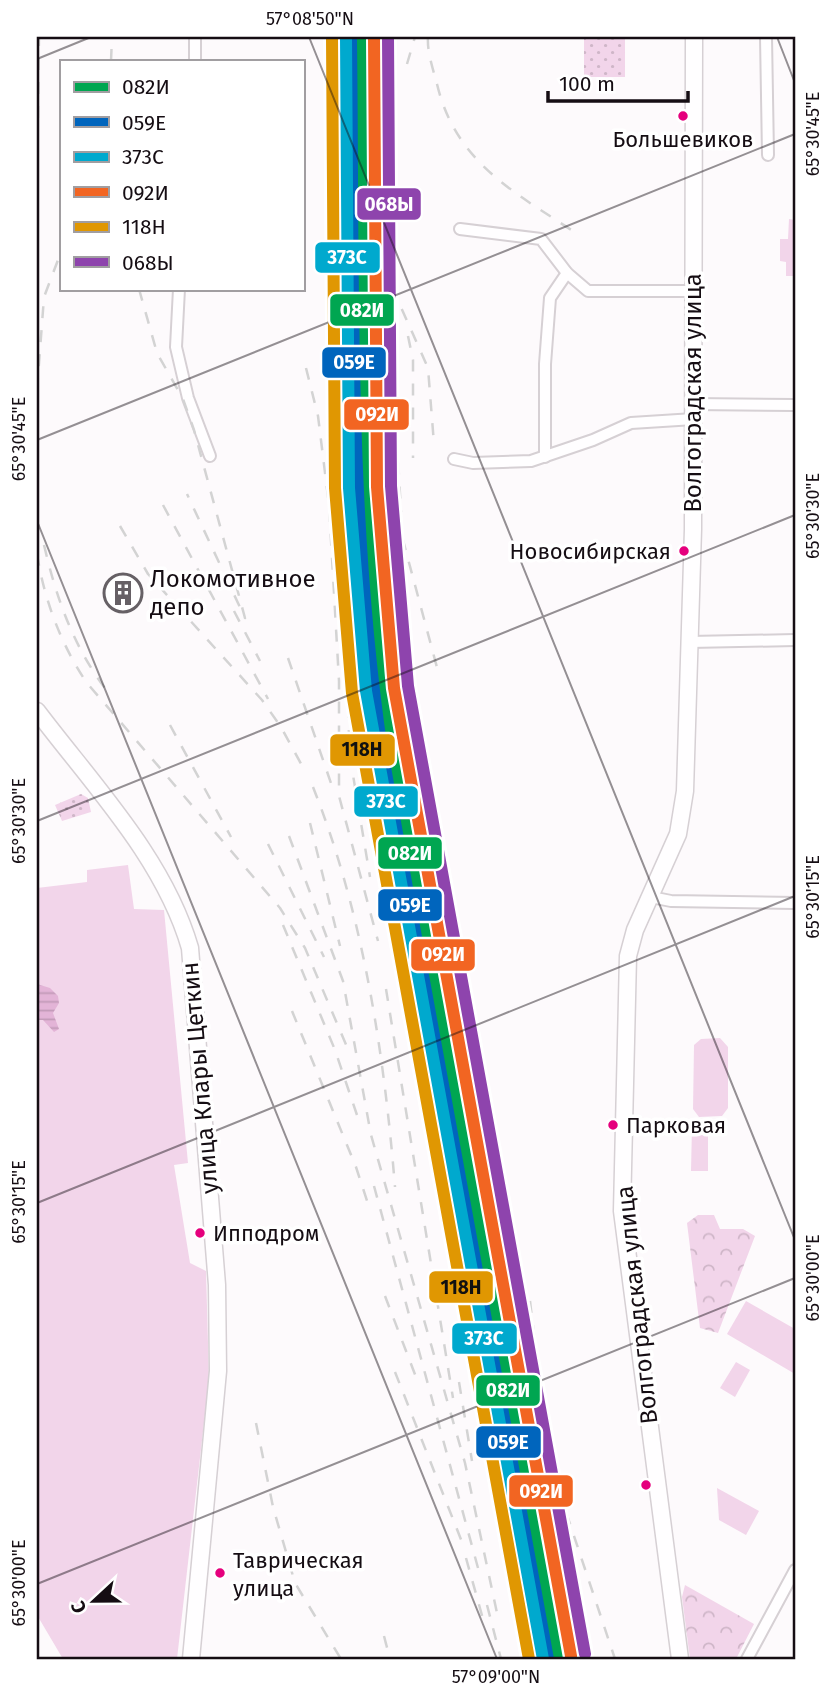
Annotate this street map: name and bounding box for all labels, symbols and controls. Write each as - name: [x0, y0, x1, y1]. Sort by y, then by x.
- text: 57°08'50"N: [266, 8, 354, 30]
- legend: [60, 60, 304, 290]
- scale bar: [548, 60, 688, 104]
- text: 100 m: [559, 71, 615, 97]
- text: 082И: [122, 74, 170, 100]
- text: 65°30'45"E: [802, 92, 824, 176]
- marker: Большевиков: [676, 109, 690, 123]
- text: 059Е: [122, 110, 166, 136]
- place label: Большевиков: [613, 126, 753, 153]
- text: 373C: [122, 144, 164, 170]
- text: 092И: [122, 180, 169, 206]
- line badge: 068Ы: [356, 187, 422, 221]
- text: 068Ы: [364, 193, 414, 216]
- text: 118Н: [122, 214, 166, 240]
- line badge: 373C: [314, 241, 381, 274]
- text: 373C: [326, 246, 367, 269]
- text: 068Ы: [122, 250, 174, 276]
- street label: Волгоградская улица: [679, 273, 707, 513]
- line badge: 082И: [329, 293, 395, 327]
- text: 082И: [340, 299, 384, 322]
- line badge: 059Е: [321, 346, 387, 379]
- text: 059Е: [333, 351, 375, 374]
- text: 65°30'45"E: [8, 397, 30, 481]
- line badge: 092И: [343, 398, 410, 431]
- text: 092И: [355, 403, 399, 426]
- text: 65°30'30"E: [802, 473, 824, 559]
- place label: Новосибирская: [510, 538, 671, 565]
- marker: Новосибирская: [677, 544, 691, 558]
- place label: Локомотивное депо: [150, 565, 316, 621]
- building icon: Локомотивное депо: [102, 572, 144, 614]
- line badge: 118Н: [329, 733, 396, 767]
- text: 118Н: [342, 738, 382, 761]
- text: 65°30'30"E: [8, 778, 30, 864]
- line badge: 373C: [353, 785, 419, 818]
- text: 373C: [365, 790, 406, 813]
- line badge: 082И: [377, 836, 443, 870]
- text: 082И: [388, 842, 432, 865]
- text: 65°30'15"E: [802, 855, 824, 939]
- line badge: 059Е: [377, 888, 443, 922]
- text: 059Е: [389, 894, 431, 917]
- line badge: 092И: [410, 938, 476, 972]
- text: 092И: [421, 943, 465, 966]
- street label: улица Клары Цеткин: [176, 961, 224, 1195]
- place label: Парковая: [626, 1112, 726, 1139]
- marker: Парковая: [606, 1118, 620, 1132]
- text: 65°30'15"E: [8, 1160, 30, 1244]
- street label: Волгоградская улица: [611, 1184, 663, 1426]
- place label: Ипподром: [213, 1220, 320, 1247]
- marker: Ипподром: [193, 1226, 207, 1240]
- text: 65°30'00"E: [802, 1234, 824, 1322]
- line badge: 118Н: [428, 1270, 494, 1304]
- text: 118Н: [441, 1276, 481, 1299]
- line badge: 373C: [451, 1322, 518, 1355]
- text: 373C: [463, 1327, 504, 1350]
- line badge: 082И: [475, 1374, 541, 1407]
- text: 082И: [486, 1379, 530, 1402]
- line badge: 059Е: [475, 1425, 542, 1459]
- text: 059Е: [487, 1431, 529, 1454]
- line badge: 092И: [508, 1474, 574, 1508]
- unlabelled marker: [639, 1478, 653, 1492]
- text: 092И: [519, 1480, 563, 1503]
- text: 65°30'00"E: [8, 1539, 30, 1627]
- place label: Таврическая улица: [233, 1547, 364, 1602]
- north arrow: [60, 1566, 130, 1636]
- marker: Таврическая улица: [213, 1566, 227, 1580]
- text: С: [66, 1598, 91, 1617]
- text: 57°09'00"N: [452, 1666, 540, 1688]

